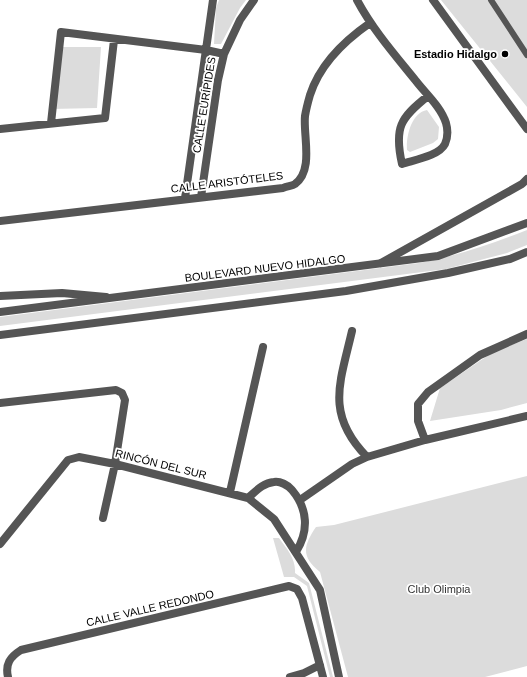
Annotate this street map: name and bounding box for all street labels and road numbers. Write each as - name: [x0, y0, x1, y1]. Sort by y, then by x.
- street label: CALLE EURÍPIDES: [190, 56, 218, 154]
- street label: CALLE ARISTÓTELES: [170, 169, 284, 195]
- street label: BOULEVARD NUEVO HIDALGO: [184, 252, 346, 284]
- street label: RINCÓN DEL SUR: [114, 447, 208, 481]
- street label: CALLE VALLE REDONDO: [85, 587, 215, 629]

